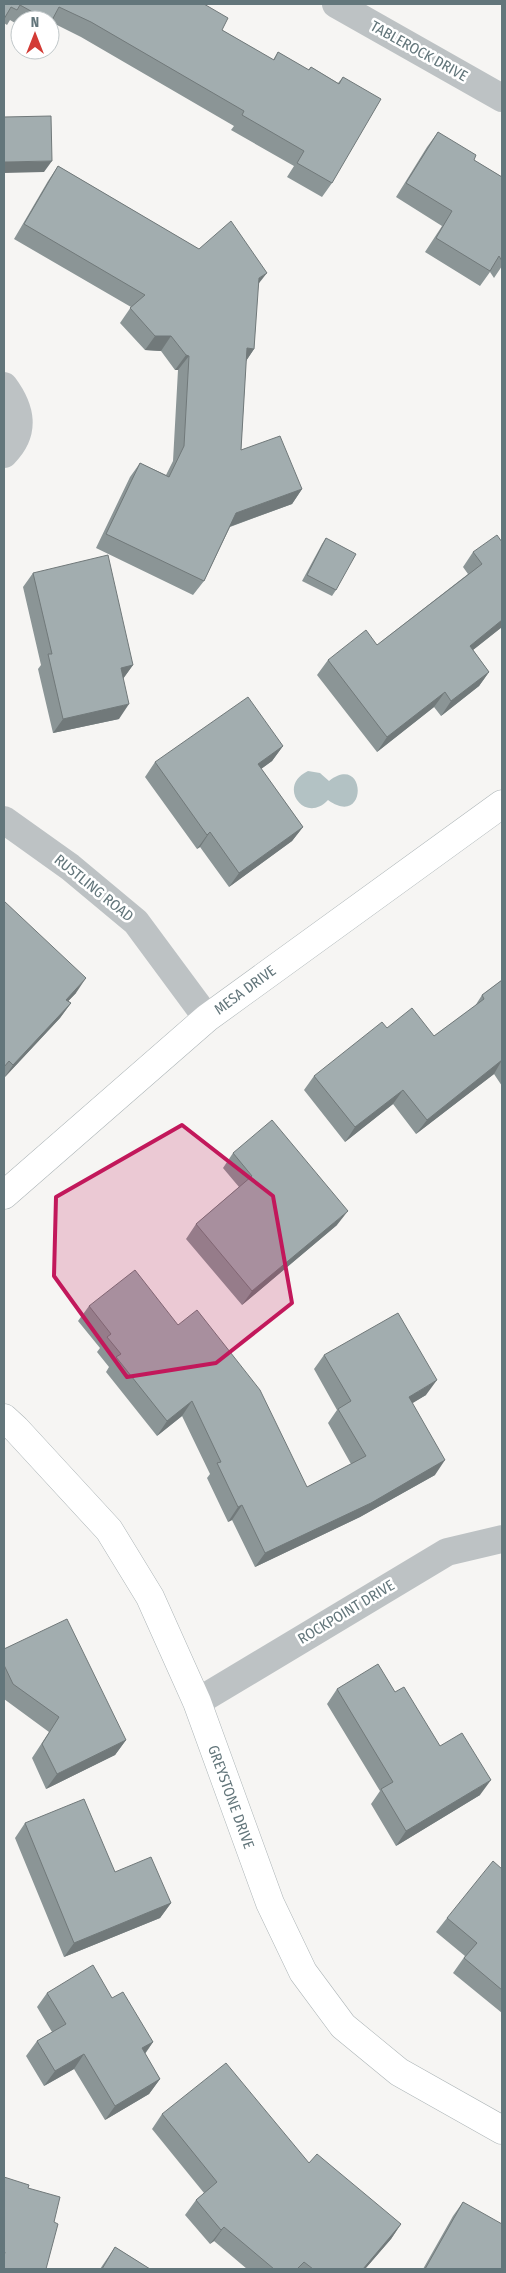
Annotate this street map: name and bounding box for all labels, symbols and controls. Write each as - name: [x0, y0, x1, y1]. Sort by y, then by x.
- north arrow: [10, 10, 60, 60]
- text: N: [31, 14, 39, 31]
- street label: TABLEROCK DRIVE: [367, 17, 471, 85]
- street label: RUSTLING ROAD: [51, 851, 137, 925]
- street label: MESA DRIVE: [211, 962, 279, 1018]
- street label: ROCKPOINT DRIVE: [295, 1576, 397, 1648]
- street label: GREYSTONE DRIVE: [204, 1743, 258, 1851]

